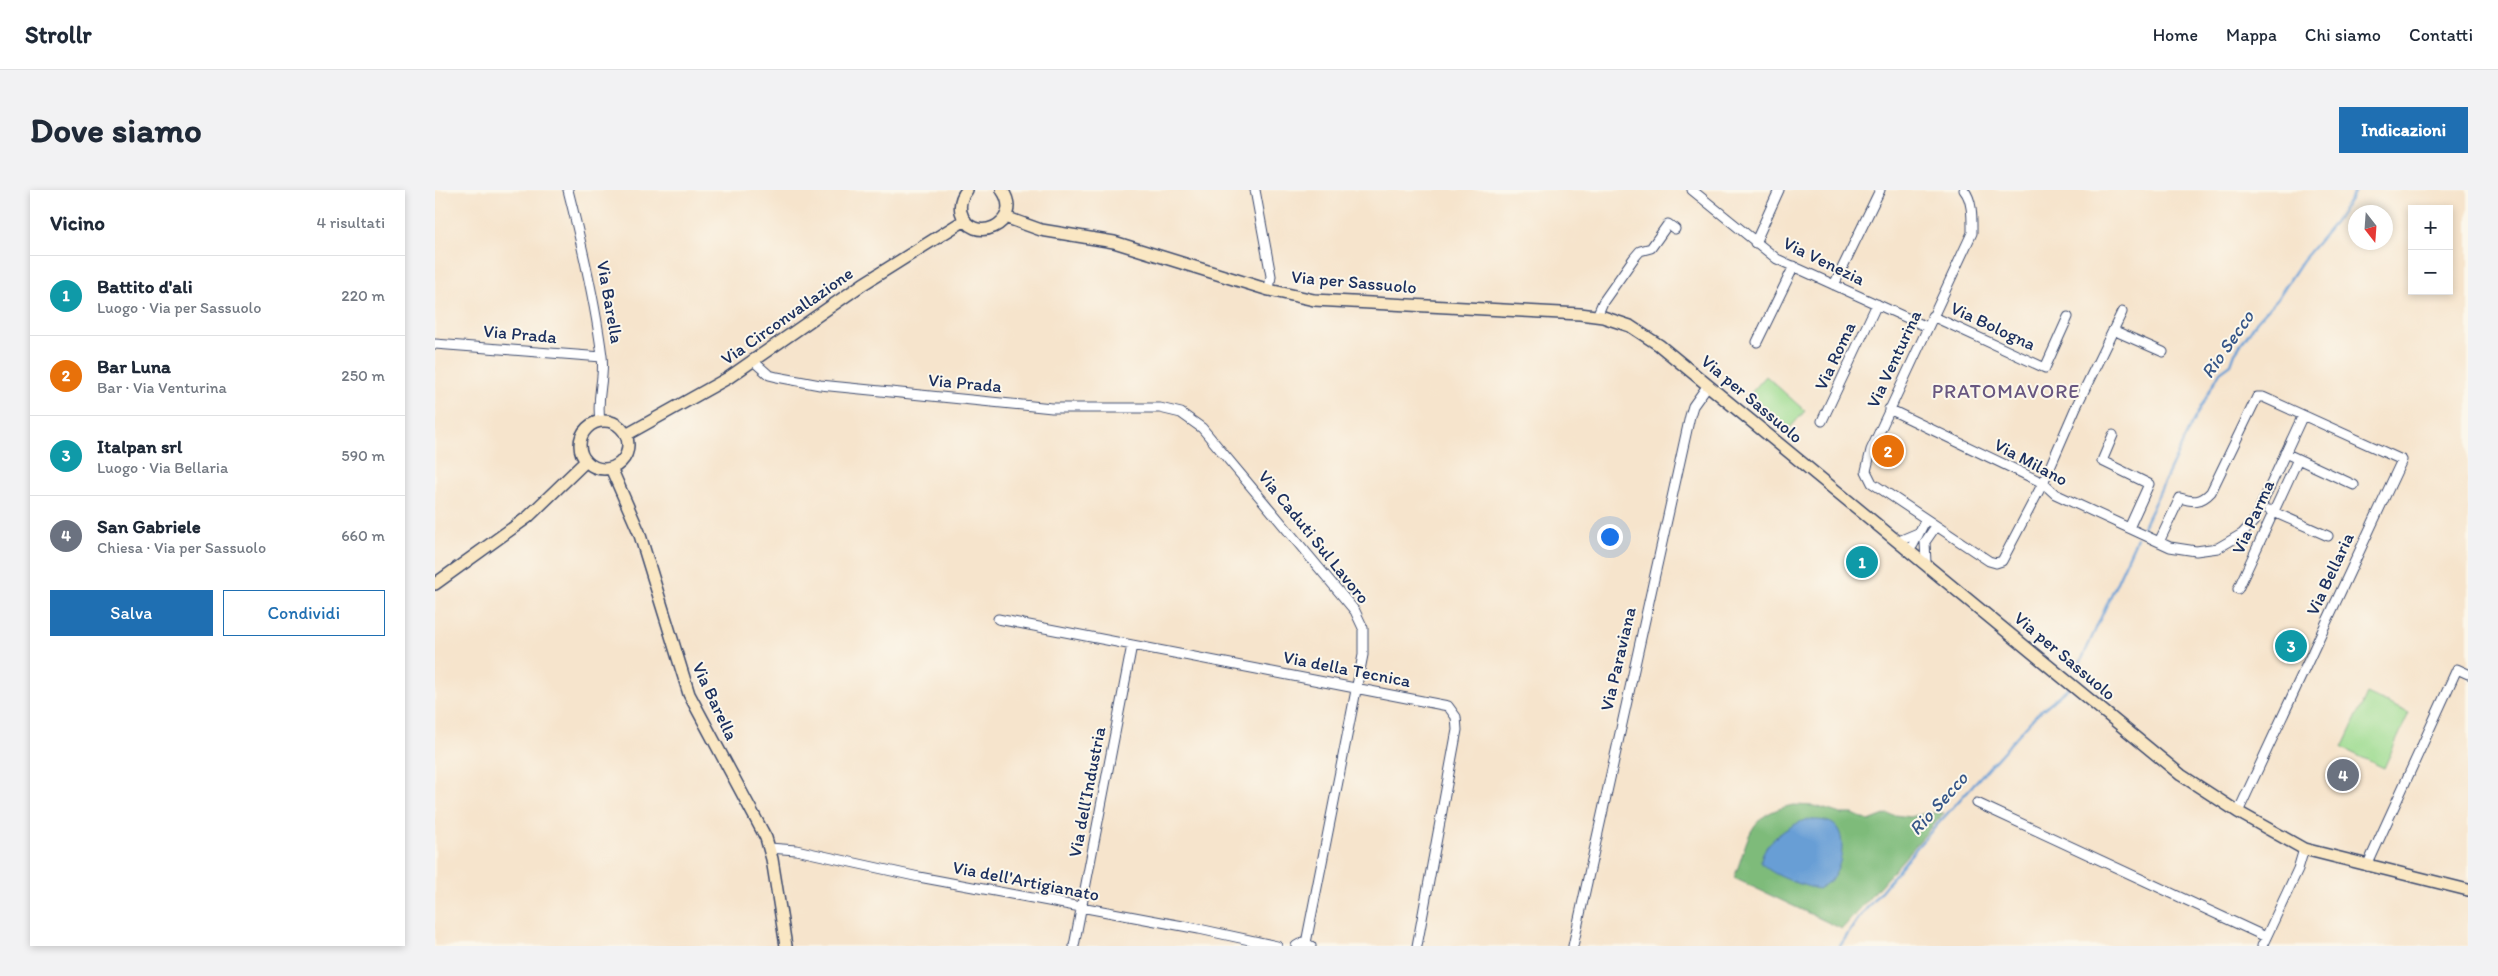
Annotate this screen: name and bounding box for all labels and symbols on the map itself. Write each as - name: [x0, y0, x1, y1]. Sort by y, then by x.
- north arrow: [2348, 205, 2393, 250]
- street label: Via Venezia: [1779, 232, 1869, 291]
- street label: Via Barella: [592, 259, 628, 345]
- street label: Via Circonvallazione: [717, 262, 857, 370]
- street label: Via per Sassuolo: [1290, 266, 1418, 298]
- street label: Via Bologna: [1947, 297, 2039, 355]
- water label: Rio Secco: [2196, 305, 2260, 383]
- street label: Via Venturina: [1862, 306, 1927, 411]
- street label: Via Roma: [1810, 318, 1861, 394]
- street label: Via Prada: [482, 320, 558, 348]
- street label: Via per Sassuolo: [1697, 350, 1807, 448]
- street label: Via Prada: [927, 369, 1003, 397]
- district label: PRATOMAVORE: [1932, 379, 2080, 403]
- pin: 2: [1872, 432, 1904, 470]
- street label: Via Milano: [1990, 433, 2072, 491]
- street label: Via Caduti Sul Lavoro: [1253, 466, 1375, 608]
- street label: Via Parma: [2227, 476, 2279, 557]
- your location: [1597, 524, 1623, 550]
- street label: Via Bellaria: [2301, 529, 2359, 619]
- pin: 1: [1846, 543, 1878, 581]
- street label: Via Paraviana: [1595, 604, 1641, 713]
- street label: Via per Sassuolo: [2010, 607, 2120, 705]
- pin: 3: [2275, 627, 2307, 665]
- street label: Via della Tecnica: [1281, 646, 1413, 692]
- street label: Via Barella: [687, 658, 743, 744]
- street label: Via dell’Industria: [1064, 724, 1111, 859]
- pin: 4: [2327, 756, 2359, 794]
- water label: Rio Secco: [1904, 766, 1974, 840]
- street label: Via dell'Artigianato: [951, 856, 1101, 906]

